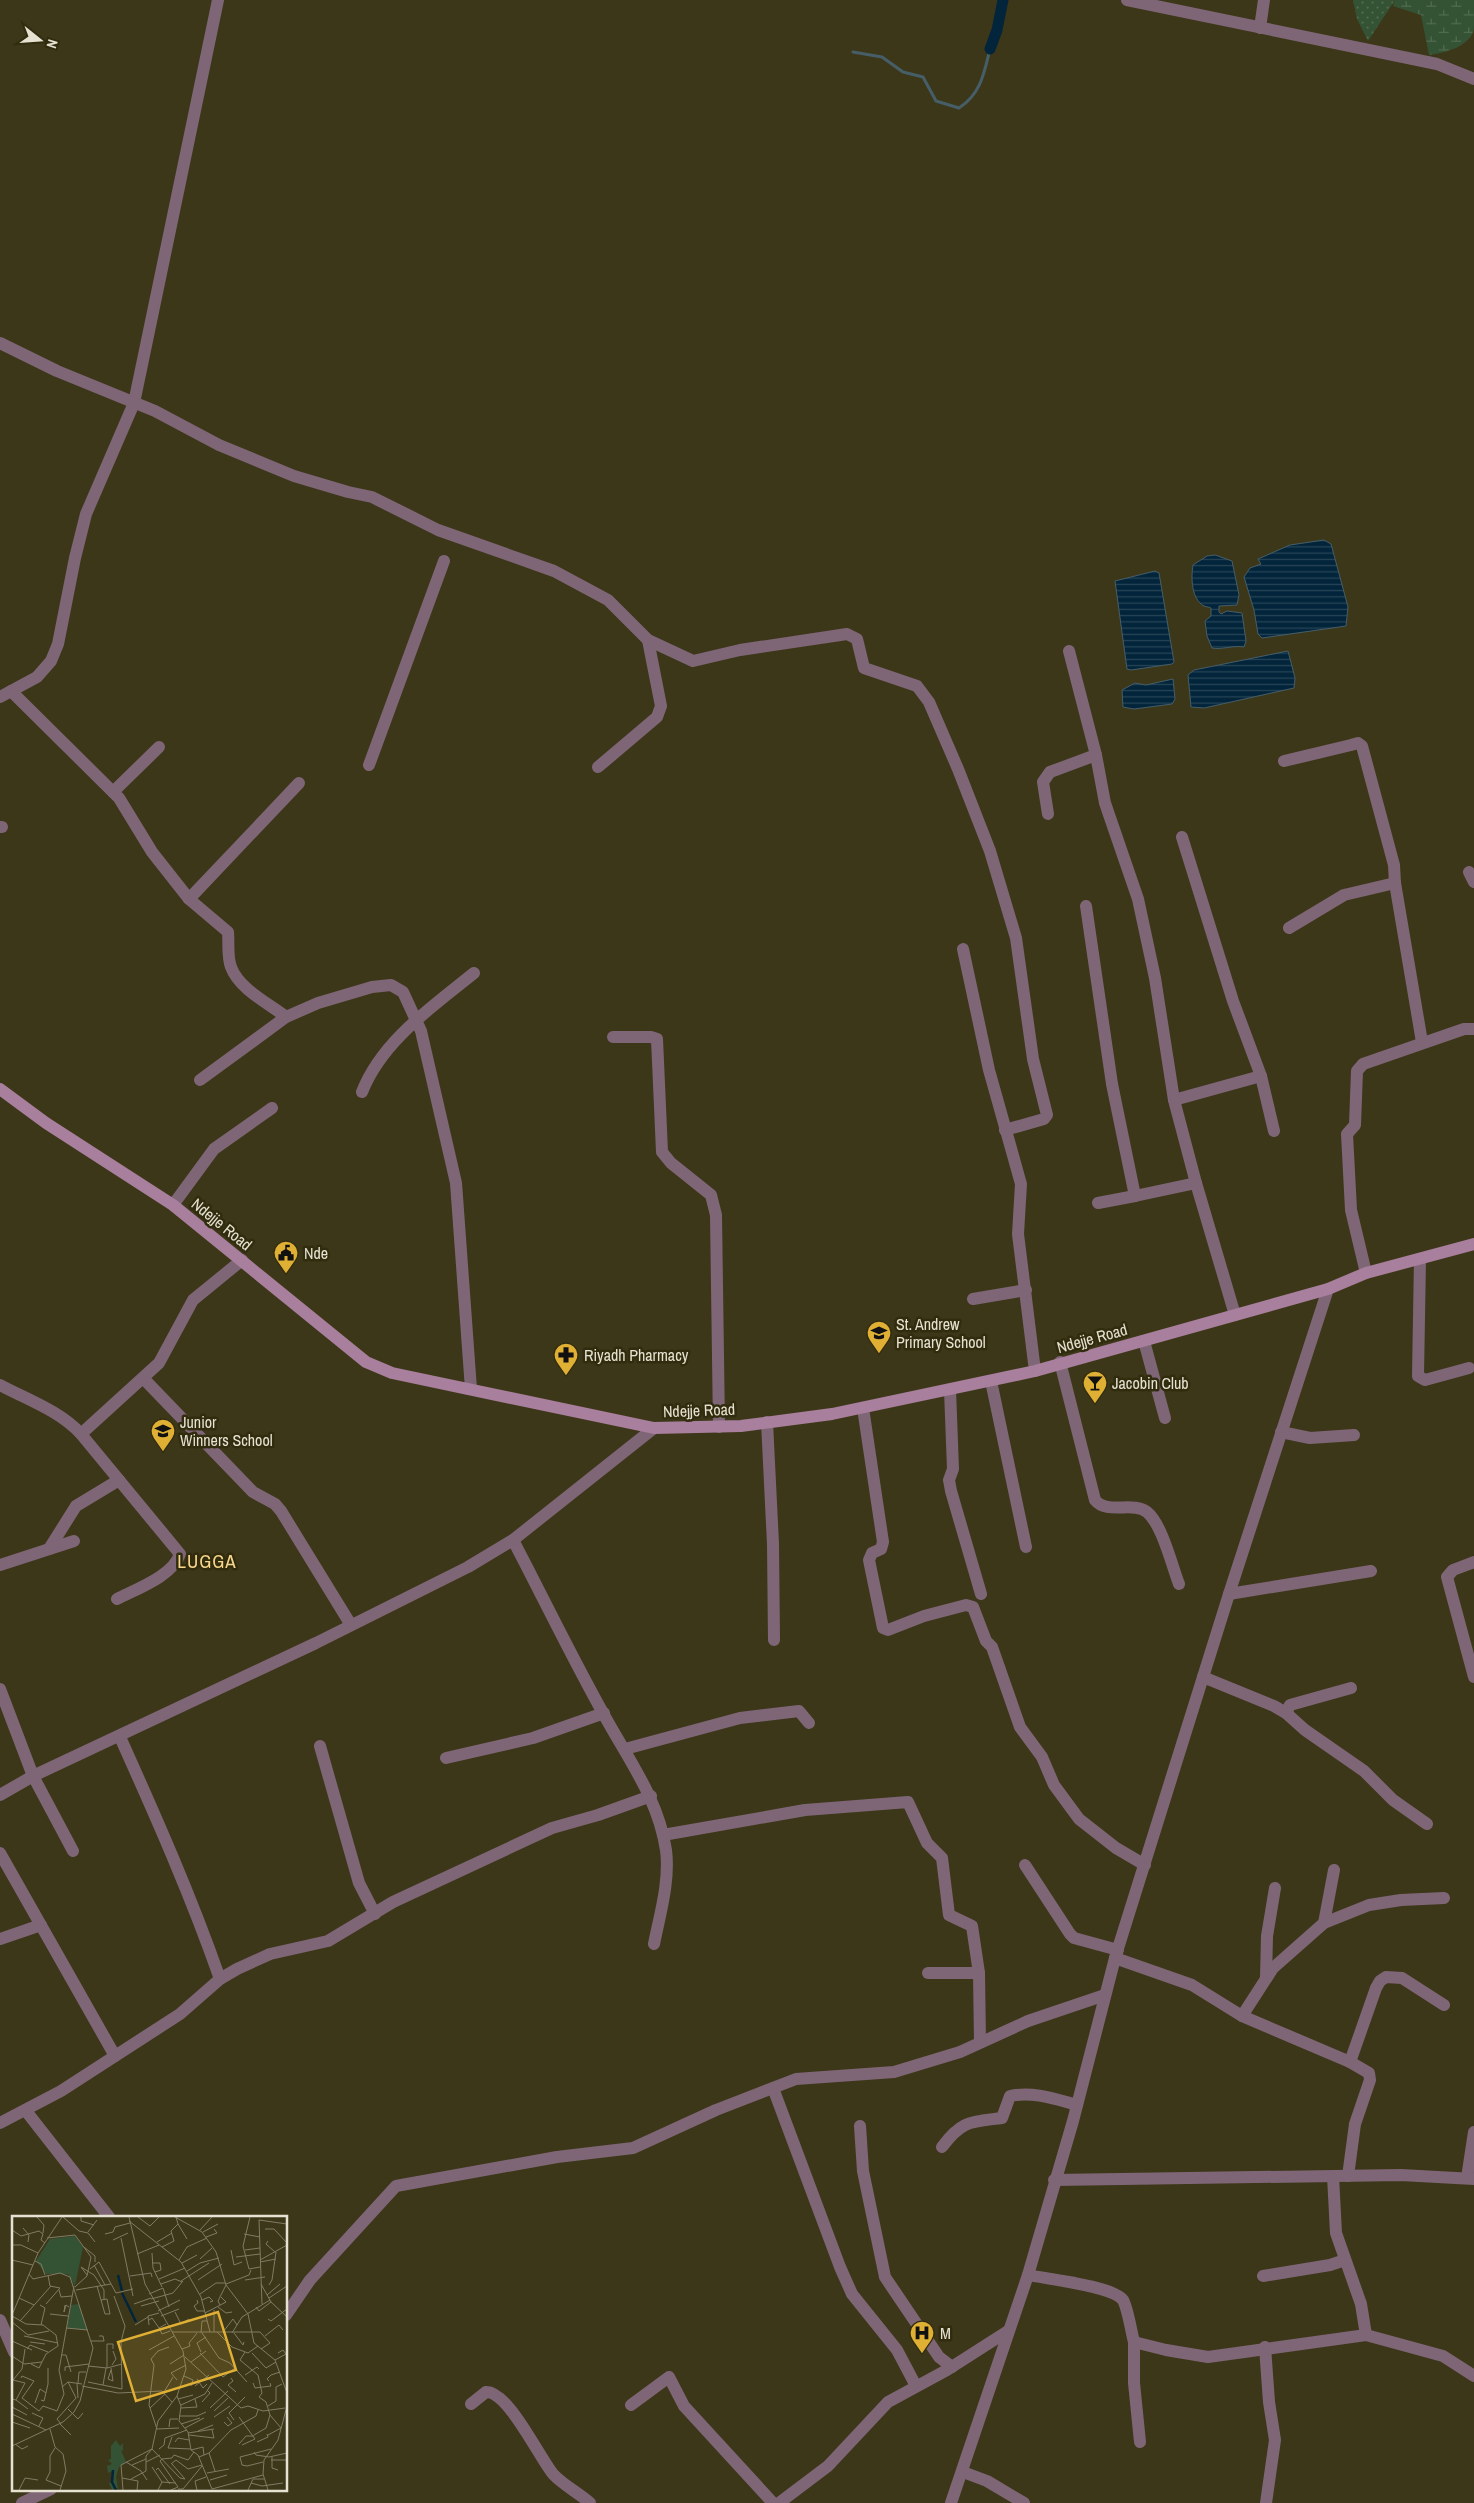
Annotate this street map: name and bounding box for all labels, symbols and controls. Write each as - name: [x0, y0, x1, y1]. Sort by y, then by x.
- north arrow: [15, 15, 65, 65]
- text: N: [43, 37, 62, 50]
- street label: Ndejje Road: [187, 1193, 257, 1255]
- public building icon: Nde: [273, 1240, 299, 1274]
- place label: Nde: [304, 1242, 328, 1264]
- place label: St. Andrew Primary School: [896, 1313, 986, 1353]
- street label: Ndejje Road: [1054, 1318, 1130, 1358]
- school or university icon: St. Andrew Primary School: [866, 1320, 892, 1354]
- pharmacy icon: Riyadh Pharmacy: [553, 1342, 579, 1376]
- place label: Riyadh Pharmacy: [584, 1344, 689, 1366]
- bar icon: Jacobin Club: [1082, 1370, 1108, 1404]
- place label: Jacobin Club: [1112, 1372, 1189, 1394]
- street label: Ndejje Road: [663, 1398, 735, 1422]
- place label: Junior Winners School: [180, 1411, 273, 1451]
- school or university icon: Junior Winners School: [150, 1418, 176, 1452]
- district label: LUGGA: [177, 1548, 237, 1574]
- inset map: [12, 2216, 288, 2490]
- hospital icon: M: [909, 2320, 935, 2354]
- place label: M: [940, 2322, 951, 2344]

